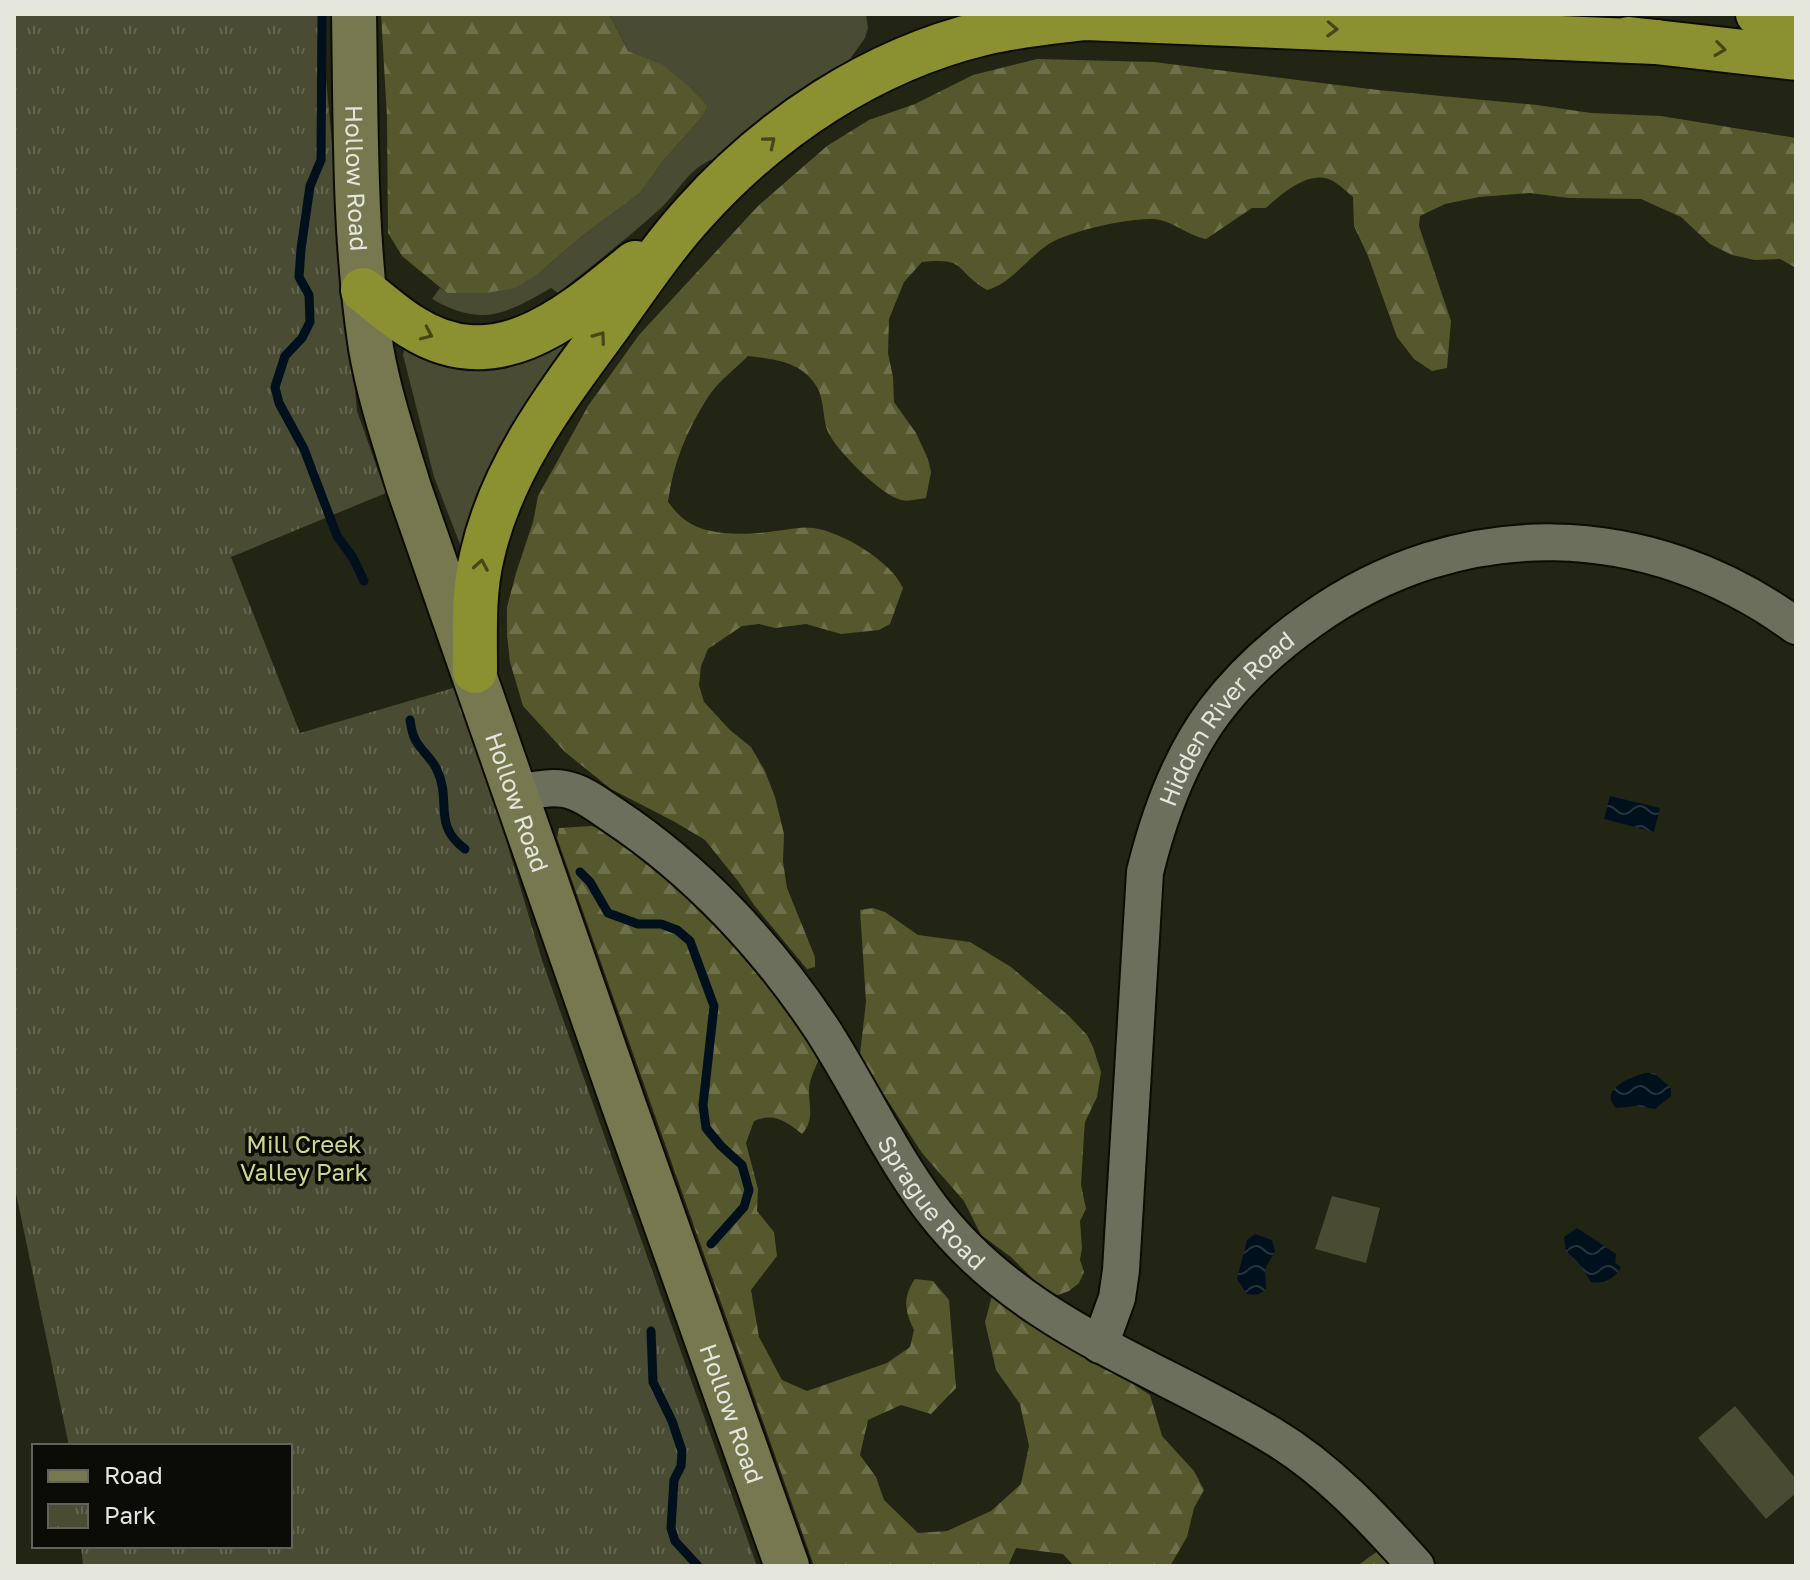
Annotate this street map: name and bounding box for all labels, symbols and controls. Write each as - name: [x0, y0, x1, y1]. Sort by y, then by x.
- one-way arrow: [1326, 20, 1339, 37]
- one-way arrow: [1714, 41, 1727, 58]
- street label: Hollow Road: [341, 105, 375, 252]
- one-way arrow: [761, 137, 775, 152]
- one-way arrow: [418, 325, 433, 341]
- one-way arrow: [590, 331, 605, 346]
- one-way arrow: [471, 558, 488, 572]
- street label: Hidden River Road: [1152, 624, 1299, 810]
- street label: Hollow Road: [480, 728, 556, 876]
- park label: Mill Creek Valley Park: [240, 1129, 368, 1186]
- street label: Sprague Road: [873, 1130, 993, 1275]
- street label: Hollow Road: [695, 1339, 771, 1487]
- legend: [32, 1444, 292, 1548]
- text: Road: [104, 1460, 163, 1489]
- text: Park: [104, 1500, 156, 1529]

